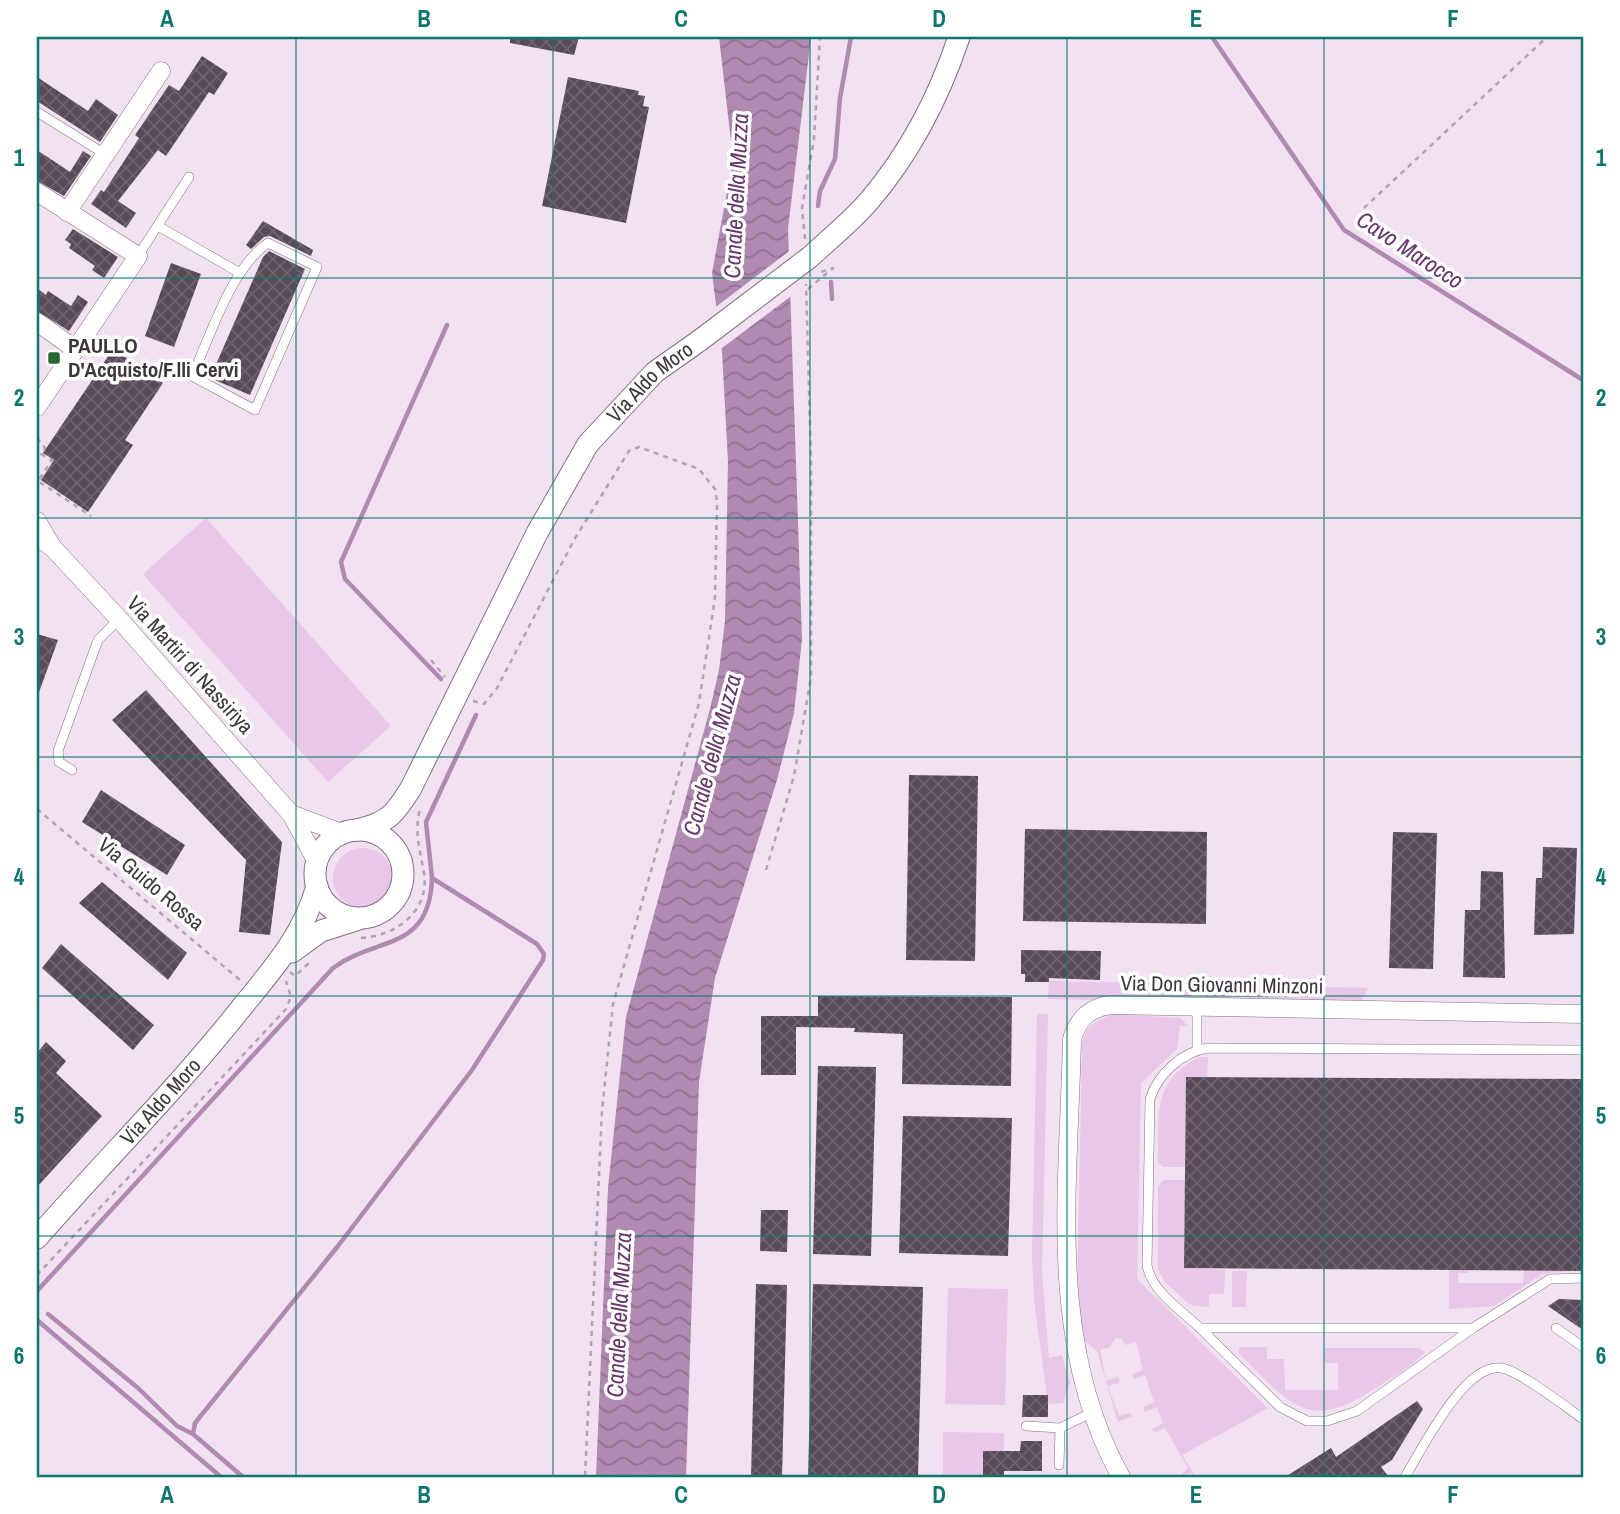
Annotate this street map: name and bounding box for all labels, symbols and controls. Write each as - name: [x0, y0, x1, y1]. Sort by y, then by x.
- text: A: [160, 3, 174, 34]
- text: B: [417, 3, 431, 34]
- text: C: [674, 3, 688, 34]
- text: D: [932, 3, 946, 34]
- text: E: [1190, 3, 1202, 34]
- text: F: [1447, 3, 1459, 34]
- water label: Canale della Muzza: [716, 112, 755, 279]
- text: 1: [14, 142, 25, 173]
- text: 1: [1596, 142, 1607, 173]
- water label: Cavo Marocco: [1351, 203, 1470, 296]
- place label: PAULLO D'Acquisto/F.lli Cervi: [68, 331, 239, 384]
- street label: Via Aldo Moro: [600, 335, 699, 429]
- marker: PAULLO D'Acquisto/F.lli Cervi: [46, 350, 62, 366]
- text: 2: [14, 382, 24, 413]
- text: 2: [1596, 382, 1606, 413]
- street label: Via Martiri di Nassiriya: [120, 589, 261, 740]
- text: 3: [14, 621, 24, 652]
- text: 3: [1596, 621, 1606, 652]
- water label: Canale della Muzza: [675, 671, 748, 839]
- street label: Via Guido Rossa: [92, 830, 211, 937]
- text: 4: [14, 861, 25, 892]
- text: 4: [1596, 861, 1607, 892]
- street label: Via Don Giovanni Minzoni: [1120, 968, 1324, 1001]
- street label: Via Aldo Moro: [113, 1052, 207, 1151]
- text: 5: [14, 1100, 24, 1131]
- text: 5: [1596, 1100, 1606, 1131]
- water label: Canale della Muzza: [599, 1231, 638, 1398]
- text: 6: [14, 1340, 24, 1371]
- text: 6: [1596, 1340, 1606, 1371]
- text: A: [160, 1479, 174, 1510]
- text: B: [417, 1479, 431, 1510]
- text: C: [674, 1479, 688, 1510]
- text: D: [932, 1479, 946, 1510]
- text: E: [1190, 1479, 1202, 1510]
- text: F: [1447, 1479, 1459, 1510]

